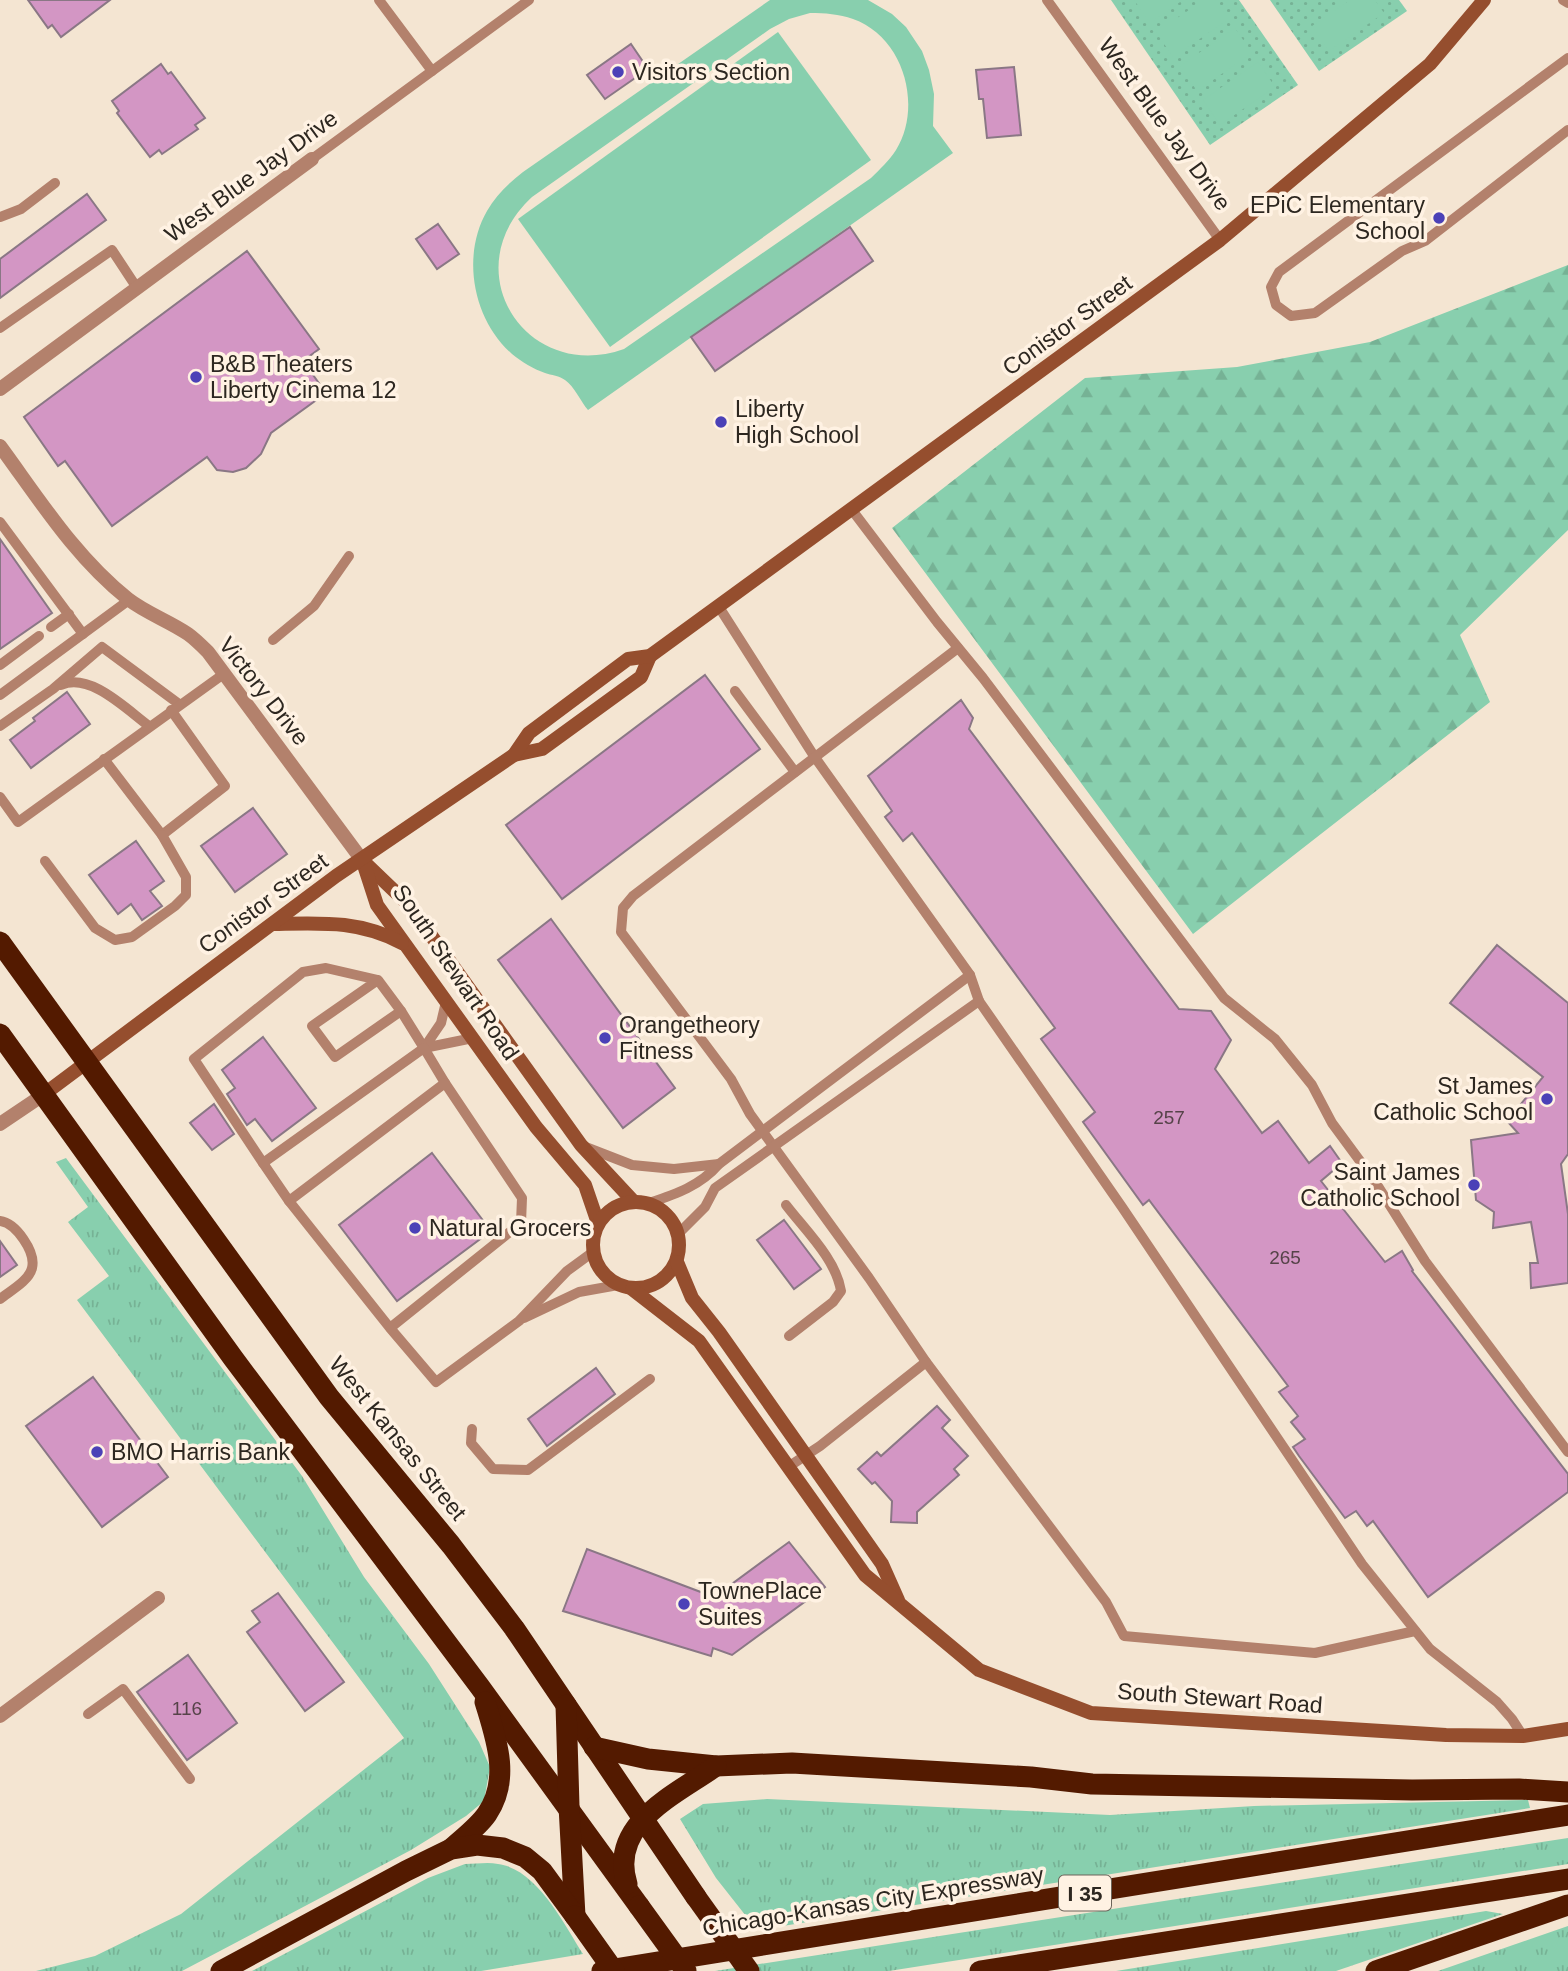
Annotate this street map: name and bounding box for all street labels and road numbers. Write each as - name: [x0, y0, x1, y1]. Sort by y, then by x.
- street label: West Blue Jay Drive: [1094, 33, 1236, 215]
- street label: West Blue Jay Drive: [160, 105, 342, 247]
- street label: Conistor Street: [997, 269, 1137, 381]
- street label: Victory Drive: [214, 632, 314, 750]
- street label: Conistor Street: [193, 847, 333, 959]
- street label: South Stewart Road: [388, 879, 524, 1065]
- street label: West Kansas Street: [324, 1351, 472, 1525]
- street label: South Stewart Road: [1116, 1678, 1324, 1718]
- street label: Chicago-Kansas City Expressway: [701, 1861, 1046, 1941]
- road number: I 35: [1059, 1876, 1111, 1910]

